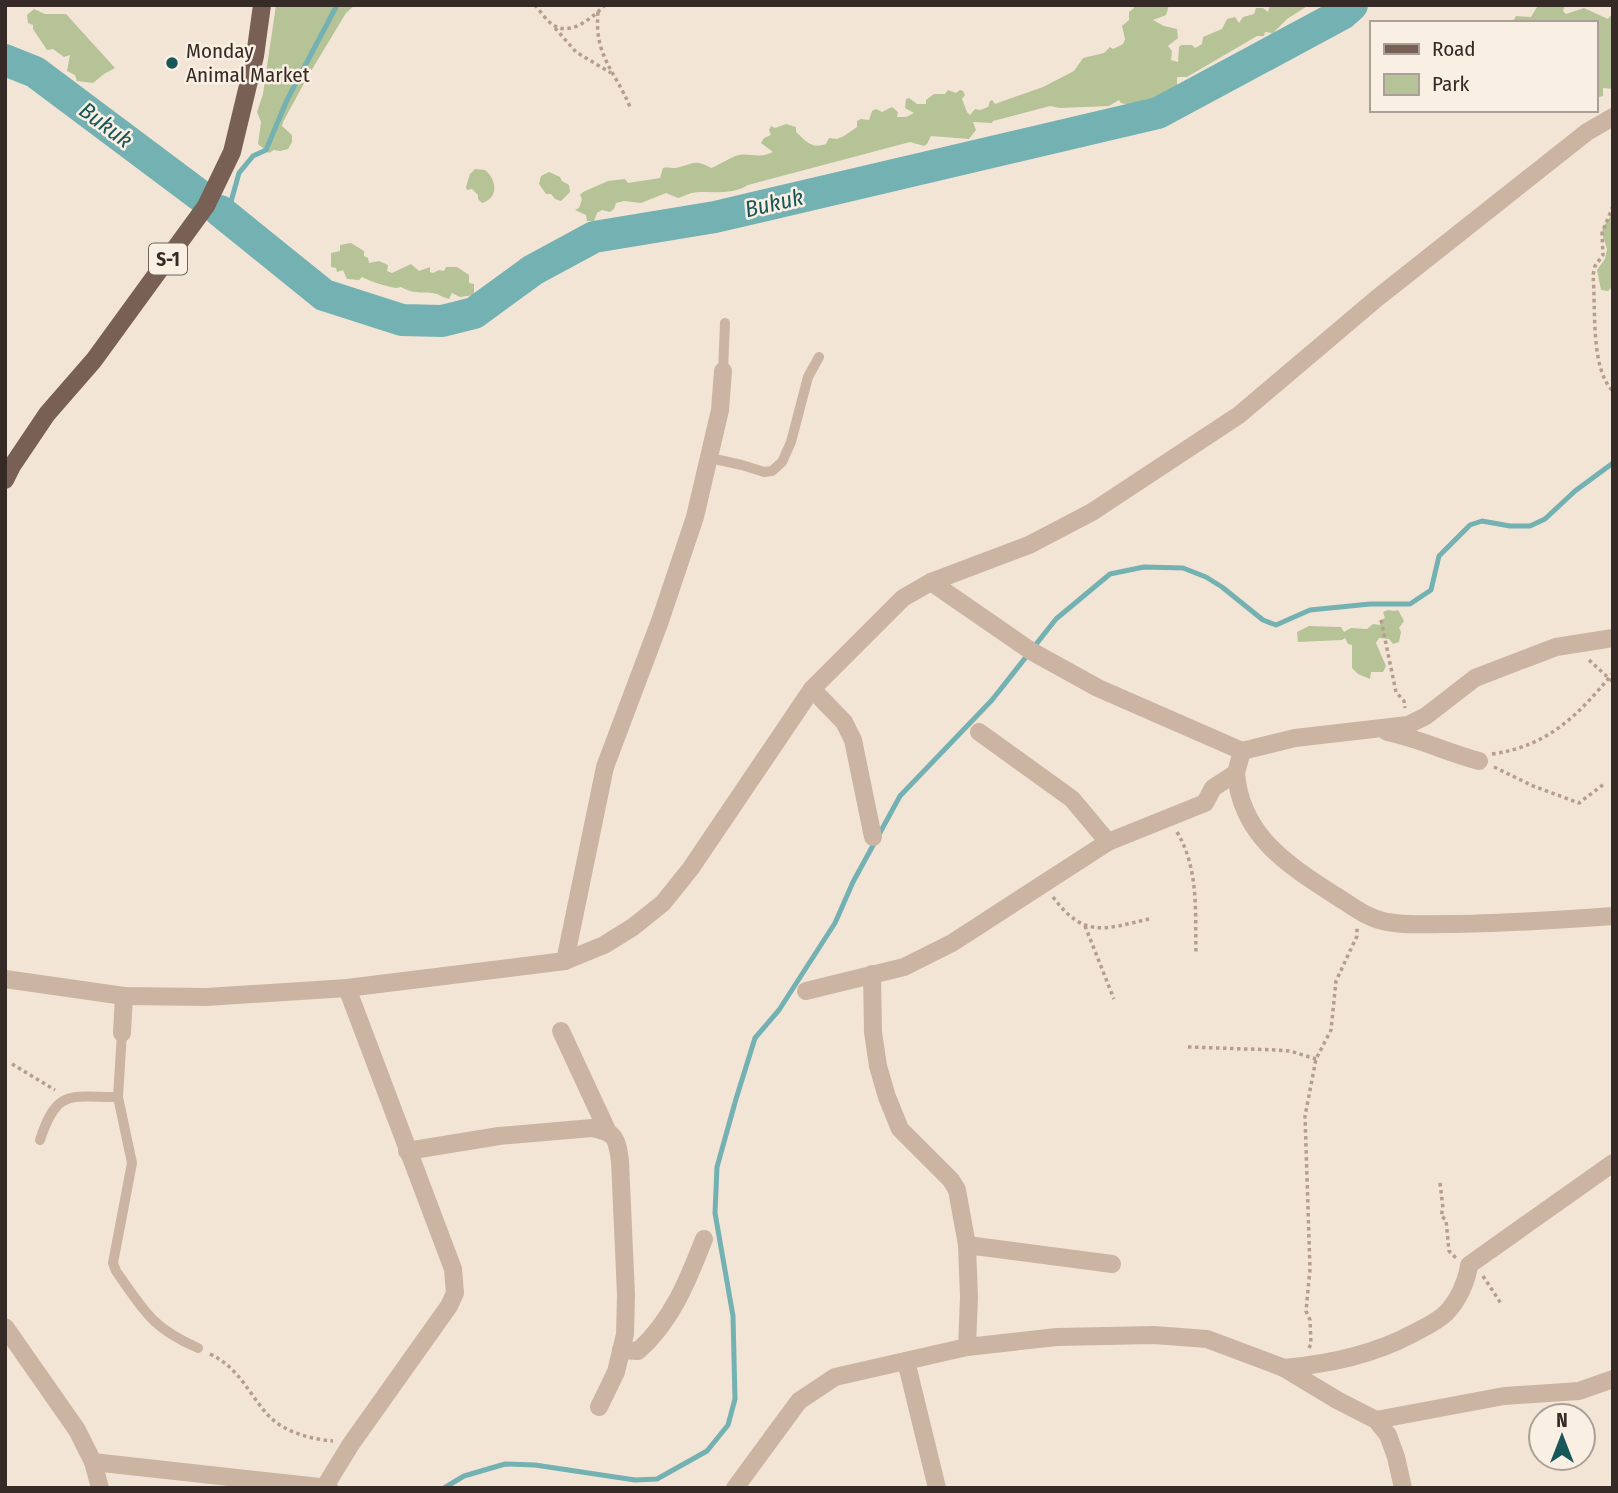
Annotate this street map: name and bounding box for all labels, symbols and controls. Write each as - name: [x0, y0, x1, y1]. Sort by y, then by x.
- legend: [1370, 21, 1597, 112]
- text: Road: [1432, 36, 1476, 62]
- place label: Monday Animal Market: [186, 38, 310, 88]
- marker: Monday Animal Market: [164, 55, 180, 71]
- text: Park: [1432, 71, 1470, 97]
- water label: Bukuk: [74, 96, 138, 154]
- water label: Bukuk: [742, 183, 806, 223]
- road number: S-1: [149, 244, 187, 274]
- north arrow: [1527, 1402, 1597, 1472]
- text: N: [1556, 1409, 1568, 1432]

